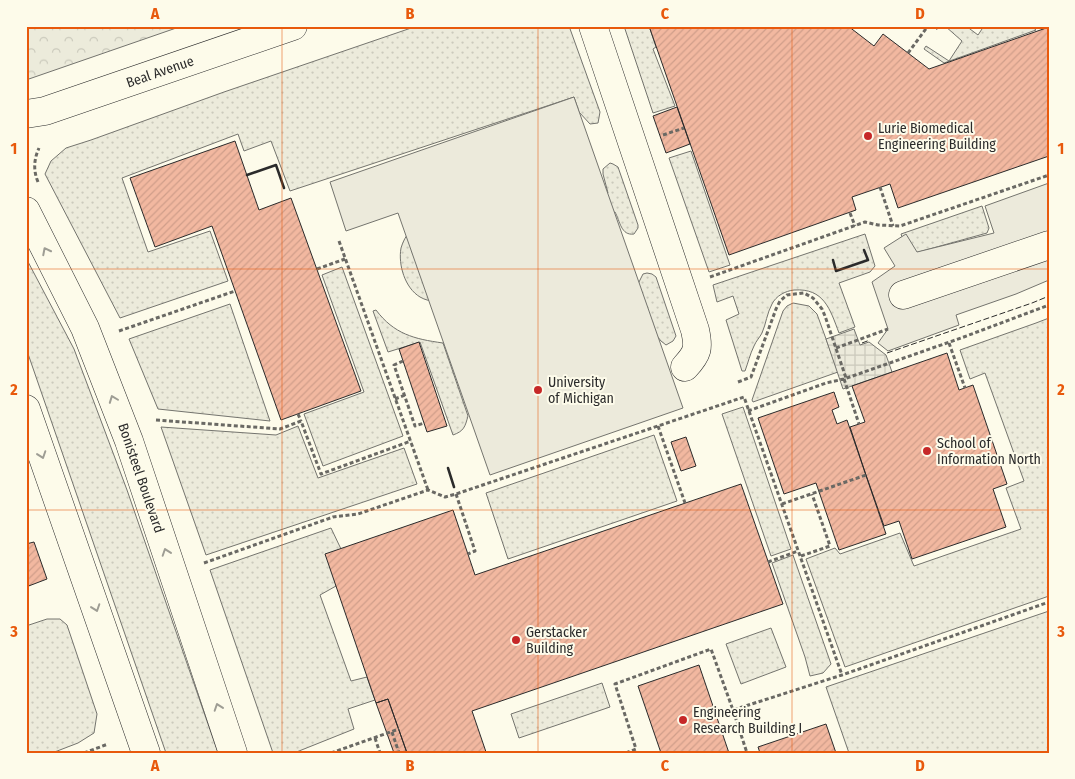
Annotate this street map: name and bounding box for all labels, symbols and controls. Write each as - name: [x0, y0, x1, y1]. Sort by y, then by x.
- text: A: [150, 4, 160, 23]
- text: B: [406, 4, 415, 23]
- text: C: [661, 4, 670, 23]
- text: D: [915, 4, 925, 23]
- street label: Beal Avenue: [124, 53, 196, 91]
- place label: Lurie Biomedical Engineering Building: [878, 120, 996, 153]
- marker: Lurie Biomedical Engineering Building: [862, 130, 874, 142]
- text: 1: [11, 139, 17, 158]
- text: 1: [1058, 139, 1064, 158]
- one-way arrow: [42, 247, 52, 256]
- place label: University of Michigan: [548, 374, 614, 407]
- text: 2: [9, 380, 18, 399]
- text: 2: [1056, 380, 1065, 399]
- marker: University of Michigan: [532, 384, 544, 396]
- one-way arrow: [108, 395, 119, 404]
- street label: Bonisteel Boulevard: [114, 421, 168, 535]
- place label: School of Information North: [937, 435, 1041, 468]
- marker: School of Information North: [921, 445, 933, 457]
- one-way arrow: [36, 450, 46, 459]
- one-way arrow: [162, 549, 172, 557]
- one-way arrow: [90, 604, 100, 612]
- text: 3: [9, 622, 18, 641]
- text: 3: [1056, 622, 1065, 641]
- place label: Gerstacker Building: [526, 624, 587, 657]
- marker: Gerstacker Building: [510, 634, 522, 646]
- one-way arrow: [214, 703, 224, 711]
- place label: Engineering Research Building I: [693, 704, 802, 737]
- marker: Engineering Research Building I: [677, 714, 689, 726]
- text: A: [150, 756, 160, 775]
- text: B: [406, 756, 415, 775]
- text: C: [661, 756, 670, 775]
- text: D: [915, 756, 925, 775]

